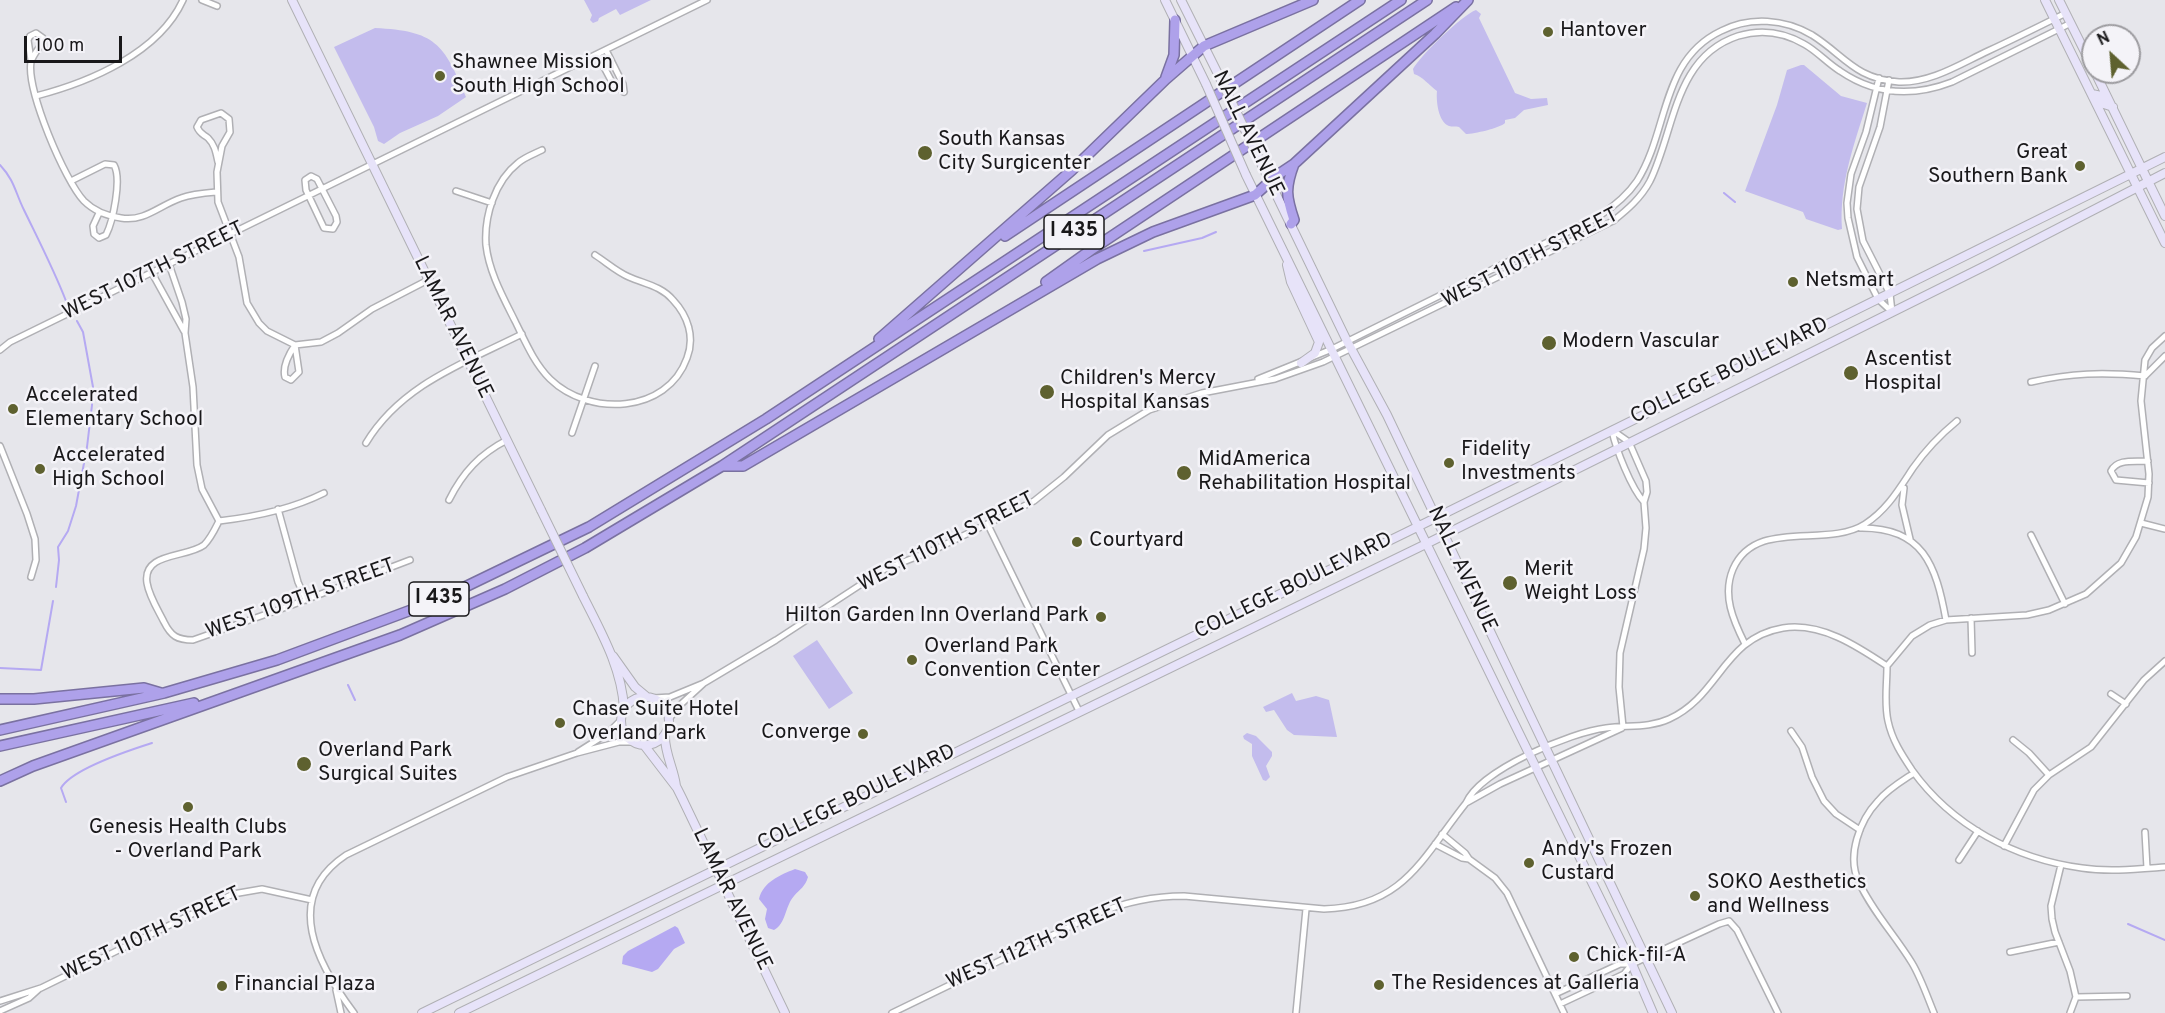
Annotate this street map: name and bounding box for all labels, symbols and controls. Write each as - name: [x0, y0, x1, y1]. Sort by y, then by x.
- place label: Hantover: [1560, 19, 1647, 45]
- scale bar: [27, 24, 124, 62]
- north arrow: [2081, 24, 2141, 84]
- marker: Hantover: [1541, 25, 1555, 39]
- text: N: [2094, 28, 2114, 51]
- text: 100 m: [35, 35, 84, 58]
- place label: Shawnee Mission South High School: [452, 51, 625, 101]
- street label: NALL AVENUE: [1206, 67, 1288, 201]
- marker: Shawnee Mission South High School: [433, 69, 447, 83]
- place label: South Kansas City Surgicenter: [938, 128, 1091, 178]
- place label: Great Southern Bank: [1928, 141, 2068, 191]
- marker: South Kansas City Surgicenter: [916, 144, 934, 162]
- marker: Great Southern Bank: [2073, 159, 2087, 173]
- street label: WEST 110TH STREET: [1438, 204, 1624, 314]
- road number: I 435: [1044, 215, 1104, 249]
- street label: WEST 107TH STREET: [59, 217, 249, 327]
- street label: LAMAR AVENUE: [407, 253, 497, 403]
- place label: Netsmart: [1805, 269, 1894, 295]
- marker: Netsmart: [1786, 275, 1800, 289]
- street label: COLLEGE BOULEVARD: [1627, 313, 1833, 431]
- place label: Modern Vascular: [1562, 330, 1719, 356]
- marker: Modern Vascular: [1540, 334, 1558, 352]
- place label: Ascentist Hospital: [1864, 348, 1952, 398]
- marker: Ascentist Hospital: [1842, 364, 1860, 382]
- place label: Children's Mercy Hospital Kansas: [1060, 367, 1216, 417]
- marker: Children's Mercy Hospital Kansas: [1038, 383, 1056, 401]
- place label: Accelerated Elementary School: [25, 384, 203, 434]
- marker: Accelerated Elementary School: [6, 402, 20, 416]
- place label: Fidelity Investments: [1461, 438, 1576, 488]
- place label: Accelerated High School: [52, 444, 165, 494]
- place label: MidAmerica Rehabilitation Hospital: [1198, 448, 1411, 498]
- marker: Fidelity Investments: [1442, 456, 1456, 470]
- marker: Accelerated High School: [33, 462, 47, 476]
- marker: MidAmerica Rehabilitation Hospital: [1175, 464, 1193, 482]
- street label: WEST 110TH STREET: [854, 488, 1040, 598]
- street label: NALL AVENUE: [1421, 503, 1501, 637]
- street label: COLLEGE BOULEVARD: [1191, 528, 1397, 646]
- place label: Courtyard: [1089, 529, 1184, 555]
- marker: Courtyard: [1070, 535, 1084, 549]
- street label: WEST 109TH STREET: [203, 554, 399, 646]
- place label: Merit Weight Loss: [1524, 558, 1637, 608]
- marker: Merit Weight Loss: [1501, 574, 1519, 592]
- road number: I 435: [409, 582, 469, 616]
- place label: Hilton Garden Inn Overland Park: [785, 604, 1089, 630]
- marker: Hilton Garden Inn Overland Park: [1094, 610, 1108, 624]
- place label: Overland Park Convention Center: [924, 635, 1100, 685]
- marker: Overland Park Convention Center: [905, 653, 919, 667]
- place label: Chase Suite Hotel Overland Park: [572, 698, 739, 748]
- marker: Chase Suite Hotel Overland Park: [553, 716, 567, 730]
- place label: Converge: [761, 721, 851, 747]
- marker: Converge: [856, 727, 870, 741]
- place label: Overland Park Surgical Suites: [318, 739, 458, 789]
- street label: COLLEGE BOULEVARD: [754, 740, 960, 858]
- marker: Overland Park Surgical Suites: [295, 755, 313, 773]
- marker: Genesis Health Clubs - Overland Park: [181, 800, 195, 814]
- place label: Genesis Health Clubs - Overland Park: [89, 816, 287, 866]
- street label: LAMAR AVENUE: [686, 825, 776, 975]
- place label: Andy's Frozen Custard: [1541, 838, 1673, 888]
- marker: Andy's Frozen Custard: [1522, 856, 1536, 870]
- place label: SOKO Aesthetics and Wellness: [1707, 871, 1867, 921]
- street label: WEST 110TH STREET: [58, 882, 246, 988]
- marker: SOKO Aesthetics and Wellness: [1688, 889, 1702, 903]
- street label: WEST 112TH STREET: [943, 894, 1131, 996]
- place label: Chick-fil-A: [1586, 944, 1686, 970]
- marker: Chick-fil-A: [1567, 950, 1581, 964]
- place label: The Residences at Galleria: [1391, 972, 1639, 998]
- place label: Financial Plaza: [234, 973, 375, 999]
- marker: The Residences at Galleria: [1372, 978, 1386, 992]
- marker: Financial Plaza: [215, 979, 229, 993]

